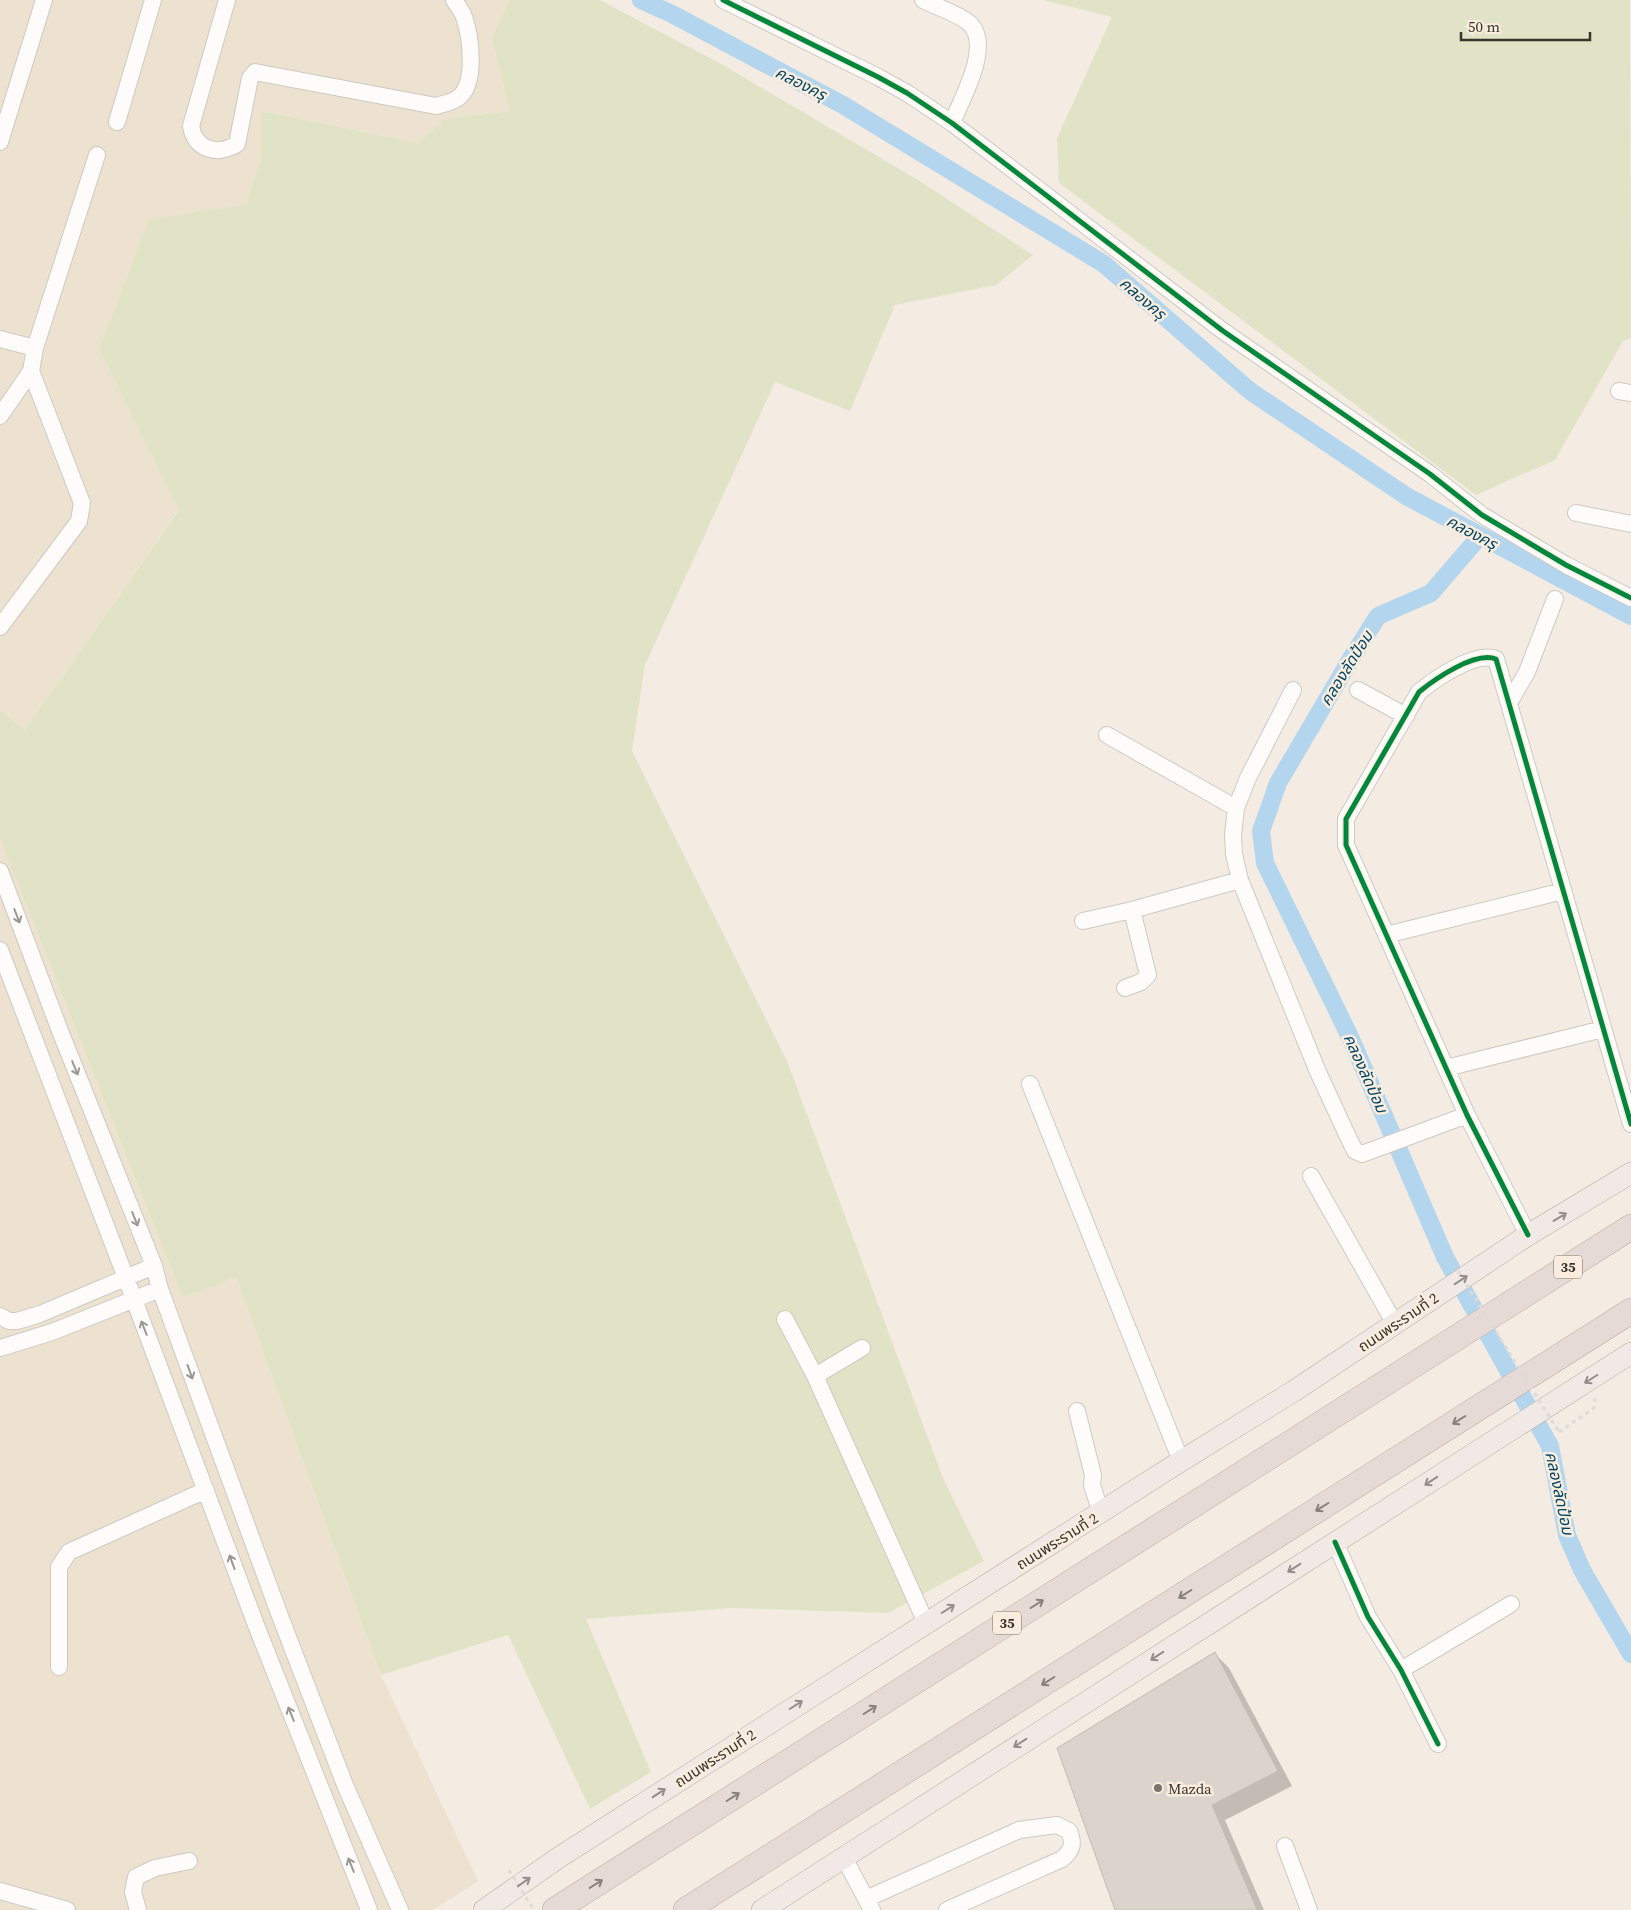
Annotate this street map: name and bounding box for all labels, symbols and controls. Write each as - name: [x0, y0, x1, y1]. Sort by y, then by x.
- scale bar: [1461, 10, 1590, 42]
- text: 50 m: [1468, 16, 1500, 37]
- water label: คลองครุ: [772, 61, 831, 106]
- water label: คลองครุ: [1115, 272, 1172, 325]
- water label: คลองครุ: [1443, 510, 1502, 555]
- water label: คลองลัดป้อม: [1314, 625, 1378, 710]
- one-way arrow: [13, 908, 22, 923]
- water label: คลองลัดป้อม: [1339, 1030, 1394, 1117]
- one-way arrow: [70, 1060, 80, 1075]
- one-way arrow: [131, 1211, 140, 1226]
- one-way arrow: [1552, 1211, 1566, 1221]
- road number: 35: [1554, 1256, 1582, 1278]
- one-way arrow: [1453, 1275, 1467, 1285]
- street label: ถนนพระรามที่ 2: [1354, 1287, 1442, 1357]
- one-way arrow: [139, 1321, 148, 1336]
- one-way arrow: [186, 1364, 195, 1379]
- one-way arrow: [1584, 1374, 1598, 1384]
- one-way arrow: [1453, 1415, 1467, 1425]
- water label: คลองลัดป้อม: [1540, 1449, 1580, 1538]
- one-way arrow: [1424, 1475, 1438, 1486]
- one-way arrow: [1316, 1502, 1330, 1512]
- street label: ถนนพระรามที่ 2: [1012, 1507, 1102, 1575]
- one-way arrow: [227, 1555, 236, 1570]
- one-way arrow: [1287, 1563, 1301, 1574]
- one-way arrow: [1178, 1588, 1192, 1599]
- one-way arrow: [1030, 1598, 1044, 1608]
- one-way arrow: [941, 1604, 955, 1614]
- road number: 35: [993, 1612, 1021, 1635]
- one-way arrow: [1151, 1651, 1165, 1661]
- one-way arrow: [1041, 1676, 1055, 1686]
- one-way arrow: [789, 1700, 803, 1710]
- one-way arrow: [863, 1704, 877, 1714]
- one-way arrow: [286, 1707, 295, 1722]
- street label: ถนนพระรามที่ 2: [670, 1724, 760, 1792]
- one-way arrow: [1014, 1739, 1028, 1749]
- place label: Mazda: [1168, 1778, 1212, 1799]
- marker: Mazda: [1152, 1782, 1164, 1794]
- one-way arrow: [652, 1788, 666, 1798]
- one-way arrow: [726, 1791, 740, 1801]
- one-way arrow: [346, 1858, 355, 1873]
- one-way arrow: [516, 1877, 530, 1887]
- one-way arrow: [589, 1879, 603, 1889]

